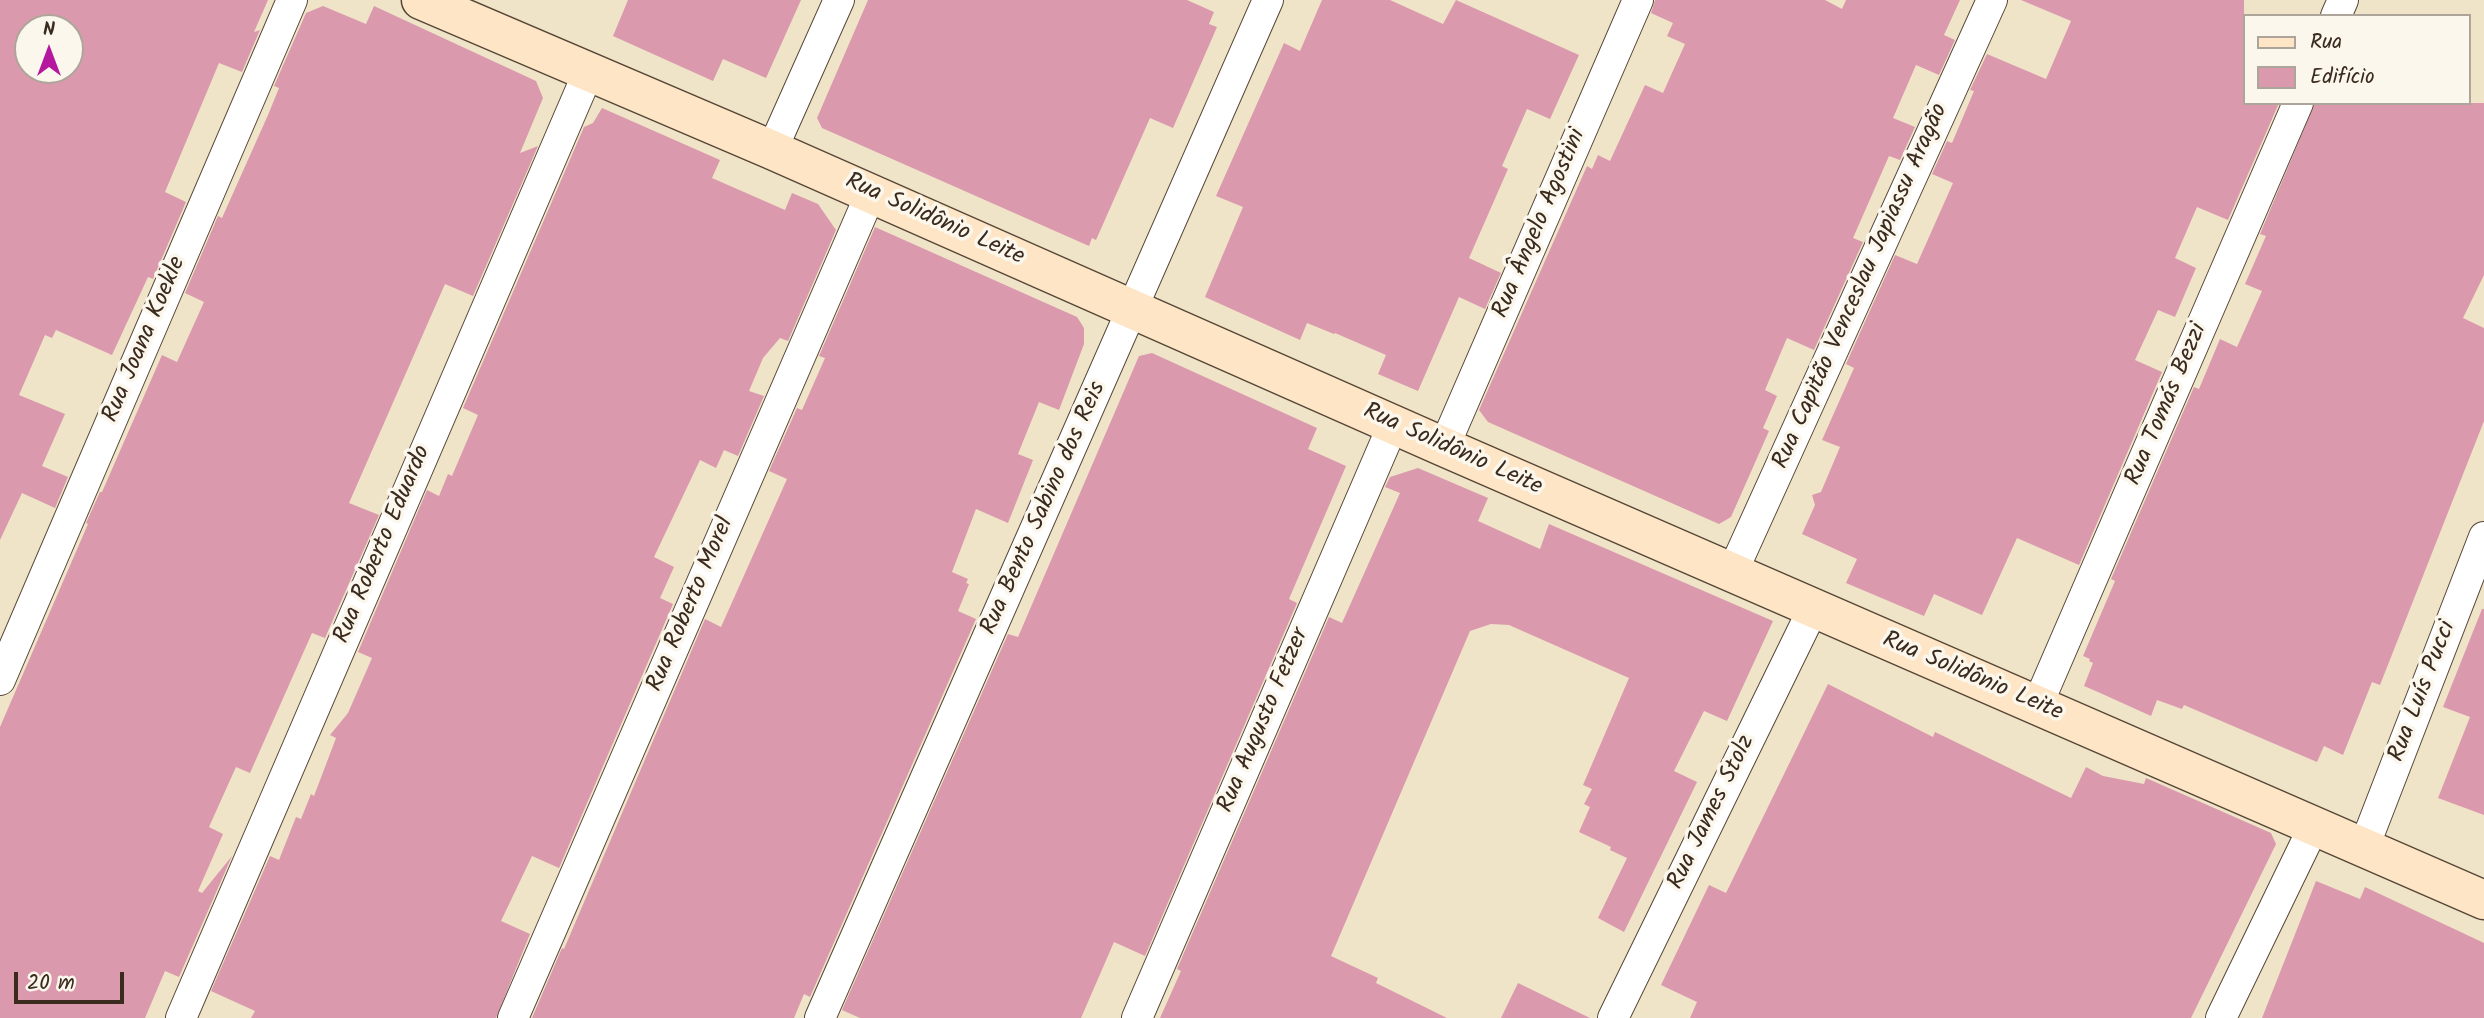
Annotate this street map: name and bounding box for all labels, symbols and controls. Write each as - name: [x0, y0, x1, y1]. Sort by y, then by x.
- north arrow: [14, 14, 84, 84]
- legend: [2242, 14, 2470, 105]
- text: N: [43, 15, 55, 45]
- text: Rua: [2310, 26, 2342, 59]
- text: Edifício: [2310, 61, 2375, 94]
- street label: Rua Capitão Venceslau Japiassu Aragão: [1768, 100, 1956, 474]
- street label: Rua Ângelo Agostini: [1488, 125, 1594, 323]
- street label: Rua Solidônio Leite: [840, 169, 1028, 273]
- street label: Rua Joana Koekle: [98, 253, 194, 427]
- street label: Rua Tomás Bezzi: [2121, 320, 2215, 490]
- street label: Rua Bento Sabino dos Reis: [976, 378, 1114, 640]
- street label: Rua Solidônio Leite: [1358, 399, 1546, 503]
- street label: Rua Roberto Eduardo: [329, 442, 439, 648]
- street label: Rua Roberto Morel: [642, 513, 742, 697]
- street label: Rua Luís Pucci: [2384, 618, 2464, 766]
- street label: Rua Augusto Fetzer: [1213, 624, 1317, 818]
- street label: Rua Solidônio Leite: [1877, 627, 2067, 729]
- street label: Rua James Stolz: [1663, 731, 1763, 895]
- scale bar: [18, 958, 128, 1002]
- text: 20 m: [27, 967, 75, 1000]

